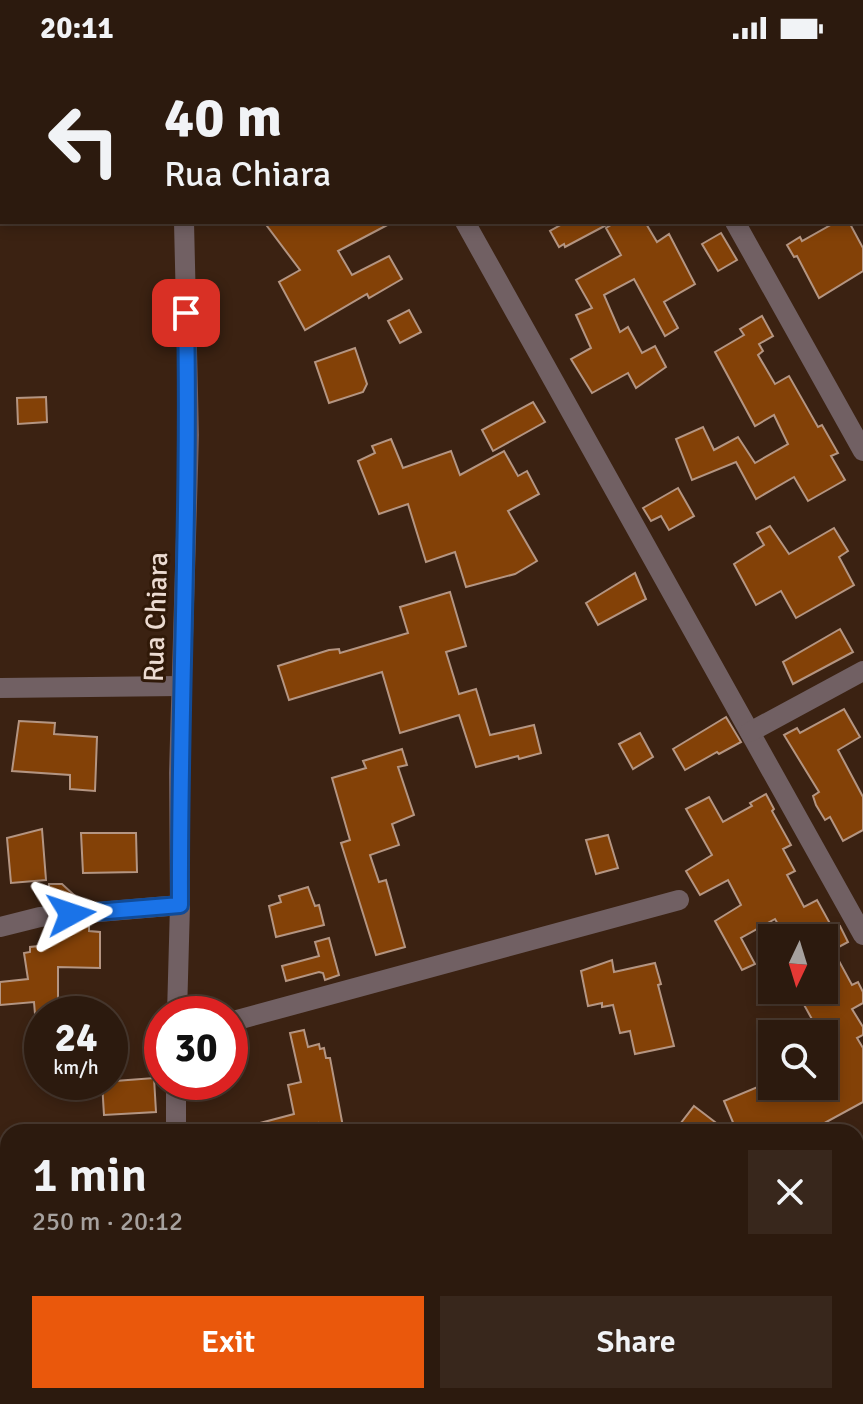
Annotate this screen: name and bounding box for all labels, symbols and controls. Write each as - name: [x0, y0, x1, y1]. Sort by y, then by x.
- text: 20:11: [40, 10, 114, 47]
- text: 40 m: [164, 83, 282, 152]
- icon: left: [32, 88, 136, 192]
- text: Rua Chiara: [164, 152, 331, 197]
- pin: [152, 279, 220, 347]
- icon: arrive: [164, 291, 208, 335]
- street label: Rua Chiara: [137, 551, 175, 683]
- position arrow: [29, 872, 113, 956]
- north arrow: [758, 924, 838, 1004]
- map controls: [758, 924, 838, 1100]
- speed limit sign: 30: [144, 996, 248, 1100]
- text: 24: [54, 1013, 98, 1063]
- button: search: [758, 1020, 838, 1100]
- text: km/h: [53, 1055, 99, 1080]
- text: 1 min: [32, 1146, 147, 1205]
- button: close: [748, 1150, 832, 1234]
- text: 250 m · 20:12: [32, 1206, 183, 1238]
- button: Exit: [32, 1296, 424, 1388]
- button: Share: [440, 1296, 832, 1388]

